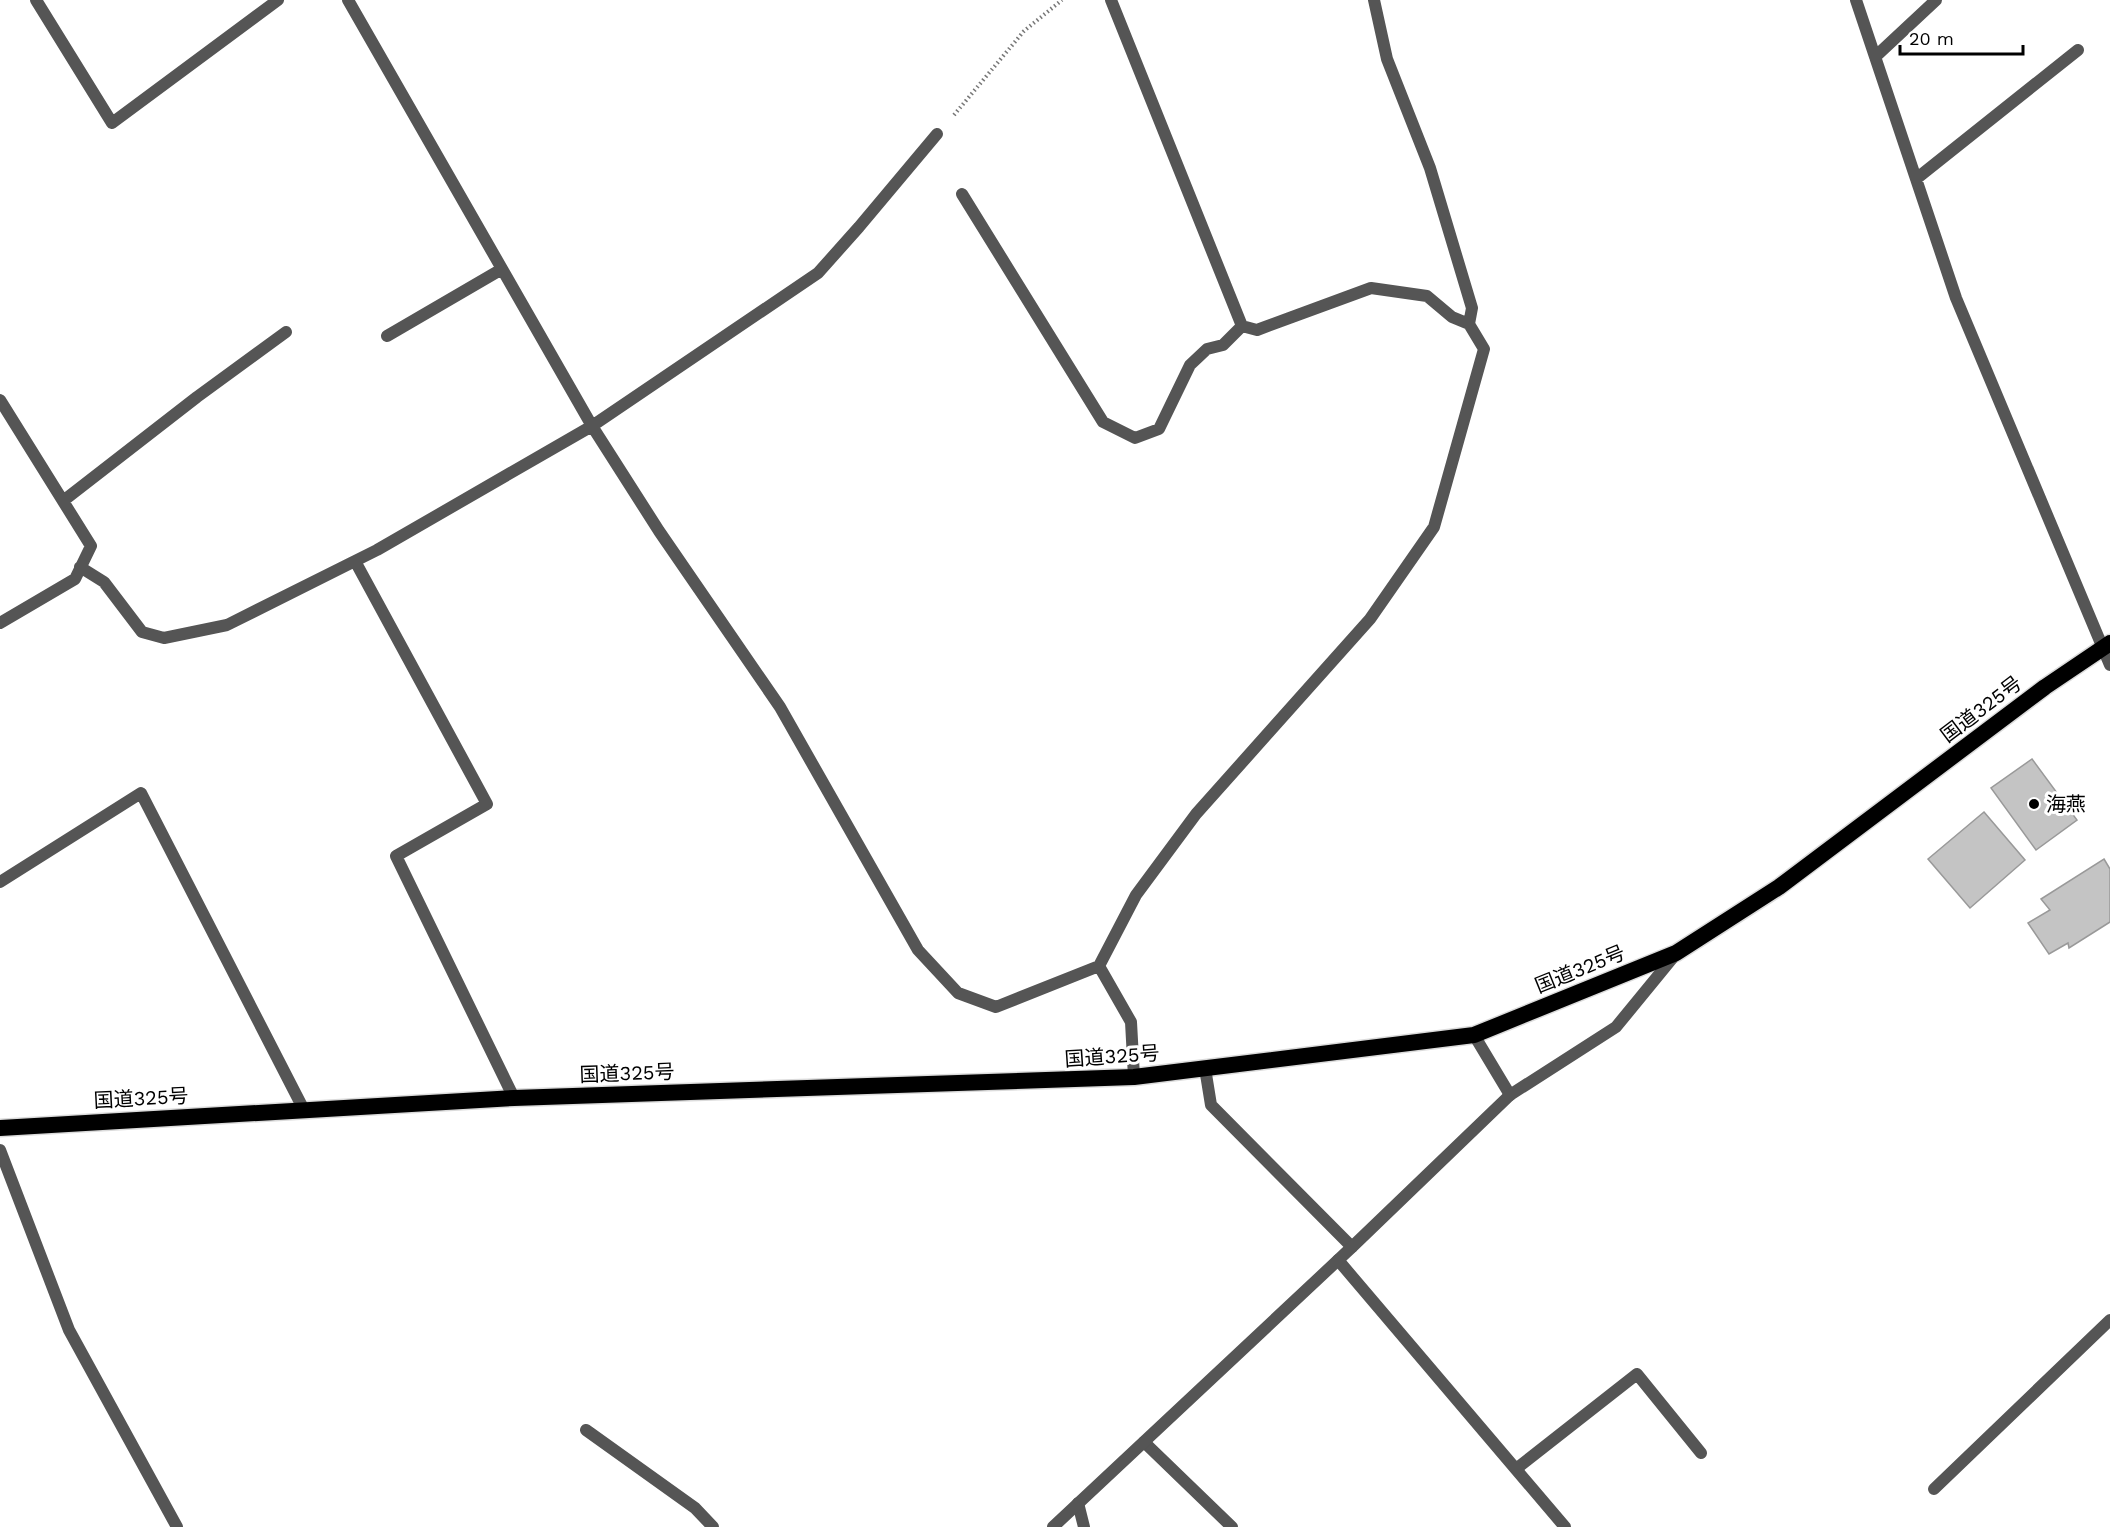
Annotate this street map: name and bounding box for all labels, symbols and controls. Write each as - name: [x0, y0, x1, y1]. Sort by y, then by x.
- scale bar: [1900, 18, 2023, 56]
- text: 20 m: [1909, 28, 1954, 49]
- street label: 国道325号: [1936, 671, 2026, 747]
- place label: 海燕: [2046, 792, 2086, 816]
- marker: 海燕: [2027, 797, 2041, 811]
- street label: 国道325号: [1531, 940, 1629, 998]
- street label: 国道325号: [1064, 1041, 1160, 1071]
- street label: 国道325号: [579, 1059, 675, 1087]
- street label: 国道325号: [93, 1084, 189, 1112]

